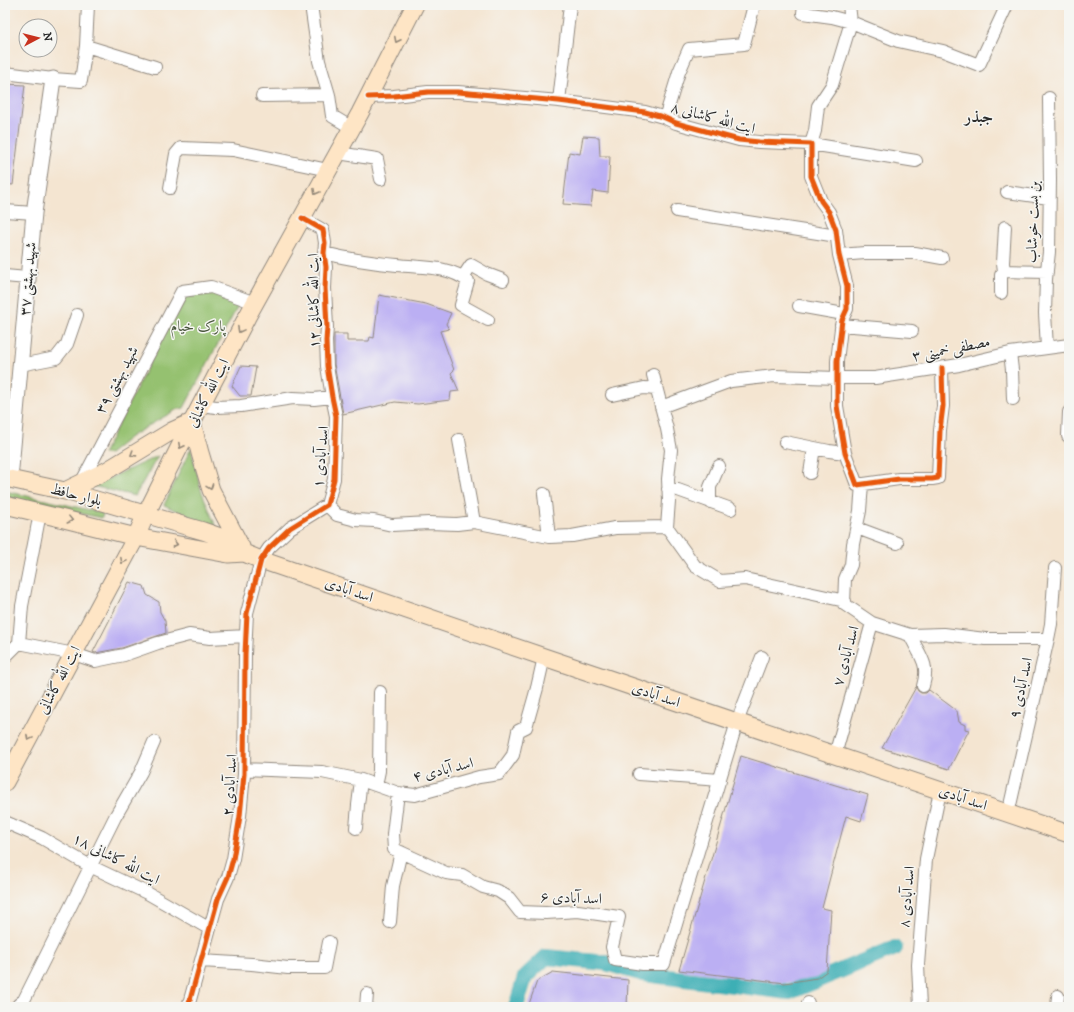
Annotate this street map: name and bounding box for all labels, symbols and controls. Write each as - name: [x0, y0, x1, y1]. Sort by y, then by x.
- north arrow: [18, 18, 58, 58]
- text: N: [39, 32, 54, 42]
- one-way arrow: [394, 36, 402, 43]
- street label: ایت الله کاشانی ۸: [669, 95, 758, 138]
- district label: جبذر: [963, 107, 993, 127]
- street label: بن بست خوشاب: [1022, 180, 1044, 264]
- one-way arrow: [314, 188, 321, 195]
- street label: شهید بهشتی ۳۷: [15, 241, 42, 317]
- street label: ایت الله کاشانی ۱۲: [301, 253, 324, 349]
- park label: پارک خیام: [170, 317, 227, 339]
- one-way arrow: [237, 326, 245, 333]
- street label: مصطفی خمینی ۳: [910, 332, 992, 367]
- street label: شهید بهشتی ۳۹: [91, 343, 144, 418]
- street label: ایت الله کاشانی: [180, 354, 233, 431]
- street label: اسد آبادی ۱: [309, 425, 333, 489]
- one-way arrow: [178, 441, 185, 449]
- one-way arrow: [131, 449, 138, 456]
- street label: بلوار حافظ: [48, 479, 104, 511]
- one-way arrow: [206, 483, 214, 490]
- one-way arrow: [67, 515, 74, 524]
- one-way arrow: [172, 540, 178, 548]
- one-way arrow: [121, 557, 128, 565]
- street label: اسد آبادی: [322, 573, 376, 607]
- street label: اسد آبادی ۷: [828, 624, 864, 688]
- street label: ایت الله کاشانی: [30, 641, 85, 717]
- street label: اسد آبادی ۹: [1005, 656, 1037, 720]
- street label: اسد آبادی: [629, 678, 683, 712]
- one-way arrow: [26, 733, 33, 741]
- street label: اسد آبادی ۴: [411, 753, 475, 787]
- street label: اسد آبادی ۲: [218, 754, 242, 816]
- street label: اسد آبادی: [936, 781, 990, 815]
- street label: ایت الله کاشانی ۱۸: [69, 826, 164, 889]
- street label: اسد آبادی ۸: [895, 865, 919, 929]
- street label: اسد آبادی ۶: [540, 887, 602, 909]

